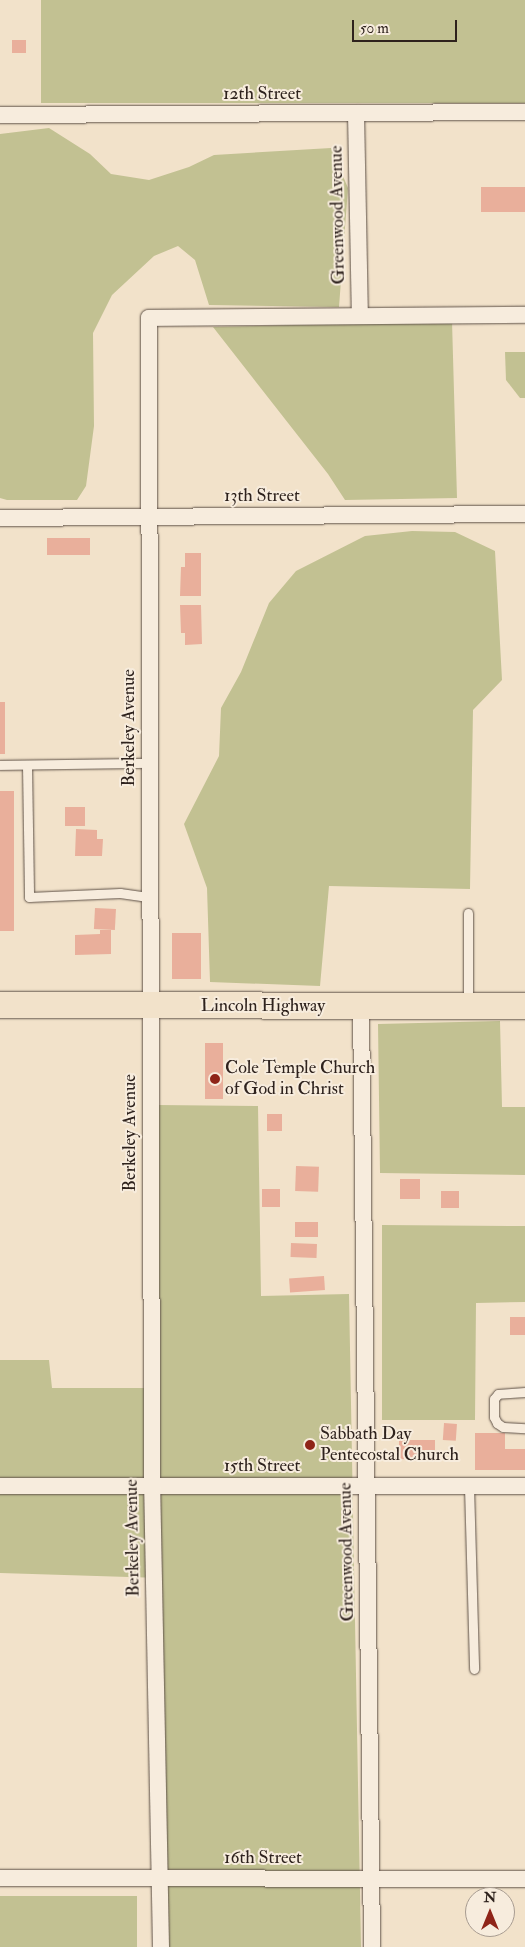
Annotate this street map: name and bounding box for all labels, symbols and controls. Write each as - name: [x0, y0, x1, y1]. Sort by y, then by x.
- scale bar: [355, 10, 460, 42]
- text: 50 m: [360, 19, 389, 38]
- street label: 12th Street: [223, 83, 301, 105]
- street label: Greenwood Avenue: [326, 145, 350, 285]
- street label: 13th Street: [224, 485, 300, 507]
- street label: Berkeley Avenue: [118, 669, 140, 787]
- street label: Lincoln Highway: [201, 995, 325, 1017]
- place label: Cole Temple Church of God in Christ: [225, 1058, 375, 1100]
- marker: Cole Temple Church of God in Christ: [209, 1073, 221, 1085]
- street label: Berkeley Avenue: [119, 1074, 141, 1192]
- place label: Sabbath Day Pentecostal Church: [320, 1424, 459, 1466]
- marker: Sabbath Day Pentecostal Church: [304, 1439, 316, 1451]
- street label: 15th Street: [224, 1455, 300, 1477]
- street label: Berkeley Avenue: [121, 1479, 145, 1597]
- street label: Greenwood Avenue: [335, 1482, 359, 1622]
- street label: 16th Street: [224, 1847, 302, 1869]
- north arrow: [465, 1887, 515, 1937]
- text: N: [484, 1889, 496, 1906]

